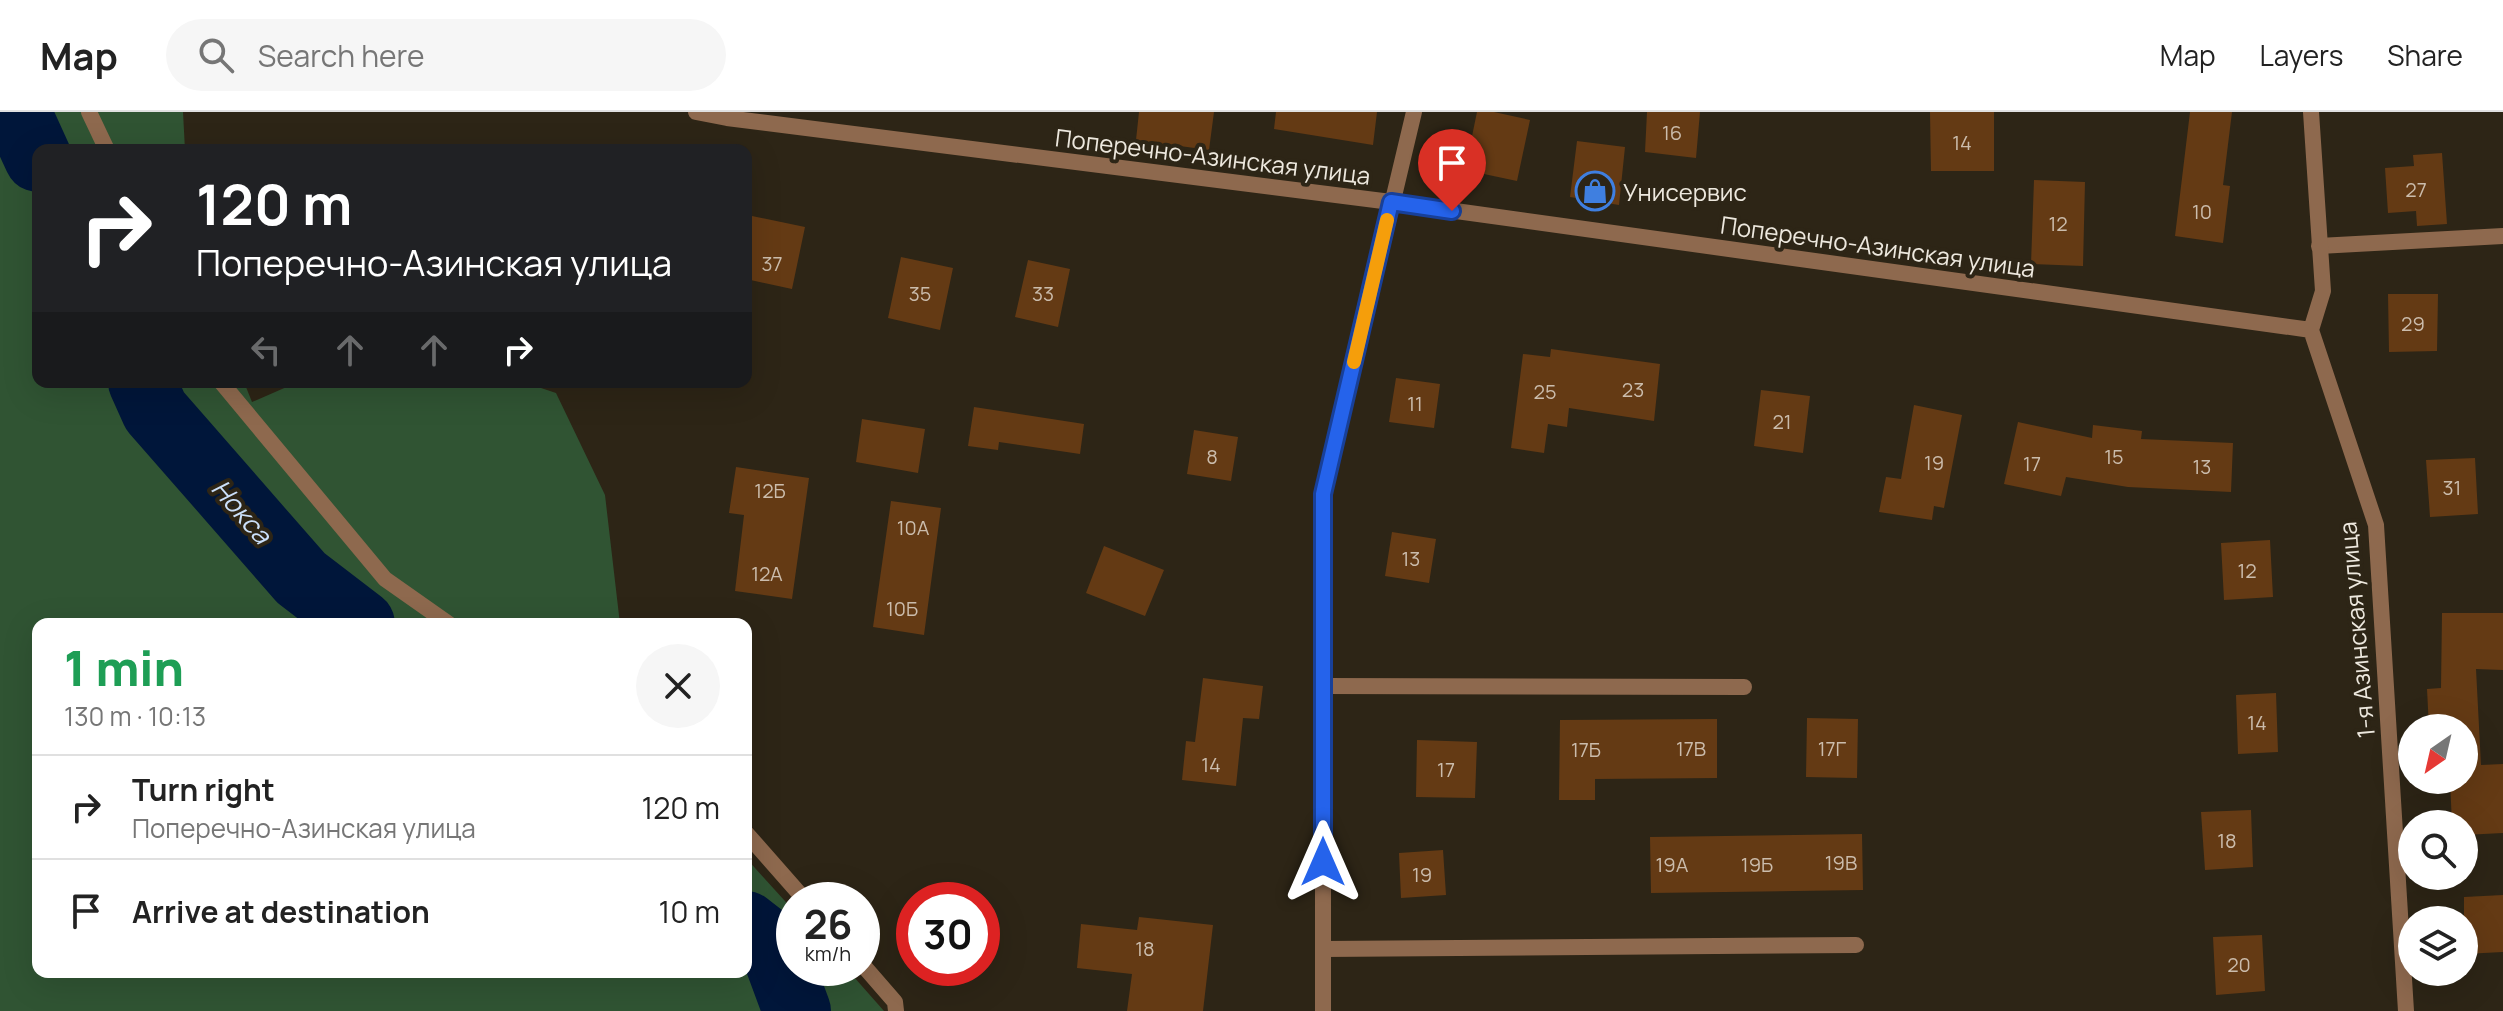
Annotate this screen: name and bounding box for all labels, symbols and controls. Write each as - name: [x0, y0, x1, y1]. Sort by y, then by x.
- search box: [166, 19, 726, 91]
- text: Map: [40, 29, 118, 81]
- icon: search: [194, 33, 238, 77]
- text: Search here: [258, 35, 425, 76]
- text: Map: [2160, 36, 2216, 74]
- text: Layers: [2260, 36, 2343, 74]
- text: Share: [2387, 36, 2463, 74]
- house number: 16: [1662, 119, 1682, 146]
- street label: Поперечно-Азинская улица: [1053, 120, 1373, 192]
- pin: [1418, 129, 1486, 211]
- house number: 14: [1952, 129, 1972, 156]
- icon: arrive: [1430, 141, 1474, 185]
- text: 120 m: [196, 165, 352, 242]
- shop icon: Унисервис: [1574, 170, 1616, 212]
- place label: Унисервис: [1623, 175, 1747, 208]
- icon: right: [64, 176, 168, 280]
- house number: 27: [2405, 176, 2427, 203]
- house number: 10: [2192, 198, 2212, 225]
- street label: Поперечно-Азинская улица: [1719, 208, 2037, 284]
- house number: 12: [2048, 210, 2068, 237]
- text: Поперечно-Азинская улица: [196, 238, 672, 287]
- house number: 37: [761, 250, 783, 277]
- house number: 35: [909, 280, 931, 307]
- house number: 33: [1032, 280, 1054, 307]
- house number: 29: [2401, 310, 2425, 337]
- icon: left: [244, 328, 288, 372]
- icon: ahead: [328, 328, 372, 372]
- icon: ahead: [412, 328, 456, 372]
- icon: right: [496, 328, 540, 372]
- house number: 23: [1622, 376, 1644, 403]
- house number: 25: [1534, 378, 1556, 405]
- house number: 11: [1407, 390, 1423, 417]
- house number: 21: [1772, 408, 1792, 435]
- house number: 8: [1206, 443, 1218, 470]
- house number: 15: [2104, 443, 2124, 470]
- house number: 19: [1924, 449, 1944, 476]
- house number: 17: [2023, 450, 2041, 477]
- house number: 13: [2193, 453, 2211, 480]
- water label: Нокса: [204, 471, 281, 552]
- house number: 31: [2443, 474, 2461, 501]
- house number: 12Б: [754, 477, 786, 504]
- house number: 10А: [897, 514, 930, 541]
- street label: 1-я Азинская улица: [2330, 520, 2382, 740]
- house number: 13: [1402, 545, 1420, 572]
- house number: 12: [2237, 557, 2257, 584]
- house number: 12А: [751, 560, 783, 587]
- house number: 10Б: [886, 595, 918, 622]
- text: 1 min: [64, 635, 184, 700]
- button: close: [636, 644, 720, 728]
- text: 130 m · 10:13: [64, 698, 206, 734]
- house number: 14: [2247, 709, 2267, 736]
- north arrow: [2398, 714, 2478, 794]
- map controls: [2398, 714, 2478, 986]
- house number: 17В: [1676, 735, 1706, 762]
- house number: 17Г: [1818, 735, 1847, 762]
- house number: 17Б: [1571, 736, 1601, 763]
- house number: 14: [1201, 751, 1221, 778]
- house number: 17: [1437, 756, 1455, 783]
- text: Turn right: [132, 769, 275, 810]
- icon: right: [64, 785, 108, 829]
- text: 120 m: [641, 787, 720, 828]
- text: Поперечно-Азинская улица: [132, 810, 476, 846]
- button: search: [2398, 810, 2478, 890]
- position arrow: [1281, 820, 1365, 904]
- house number: 18: [2217, 827, 2237, 854]
- house number: 19В: [1825, 849, 1857, 876]
- house number: 19А: [1656, 851, 1689, 878]
- house number: 19Б: [1741, 851, 1773, 878]
- house number: 19: [1412, 861, 1432, 888]
- speed limit sign: 30: [896, 882, 1000, 986]
- icon: arrive: [64, 889, 108, 933]
- text: Arrive at destination: [132, 891, 430, 932]
- text: 10 m: [659, 891, 720, 932]
- text: 26: [804, 896, 852, 951]
- button: layers: [2398, 906, 2478, 986]
- house number: 18: [1135, 935, 1155, 962]
- text: km/h: [805, 940, 851, 967]
- house number: 20: [2227, 951, 2251, 978]

